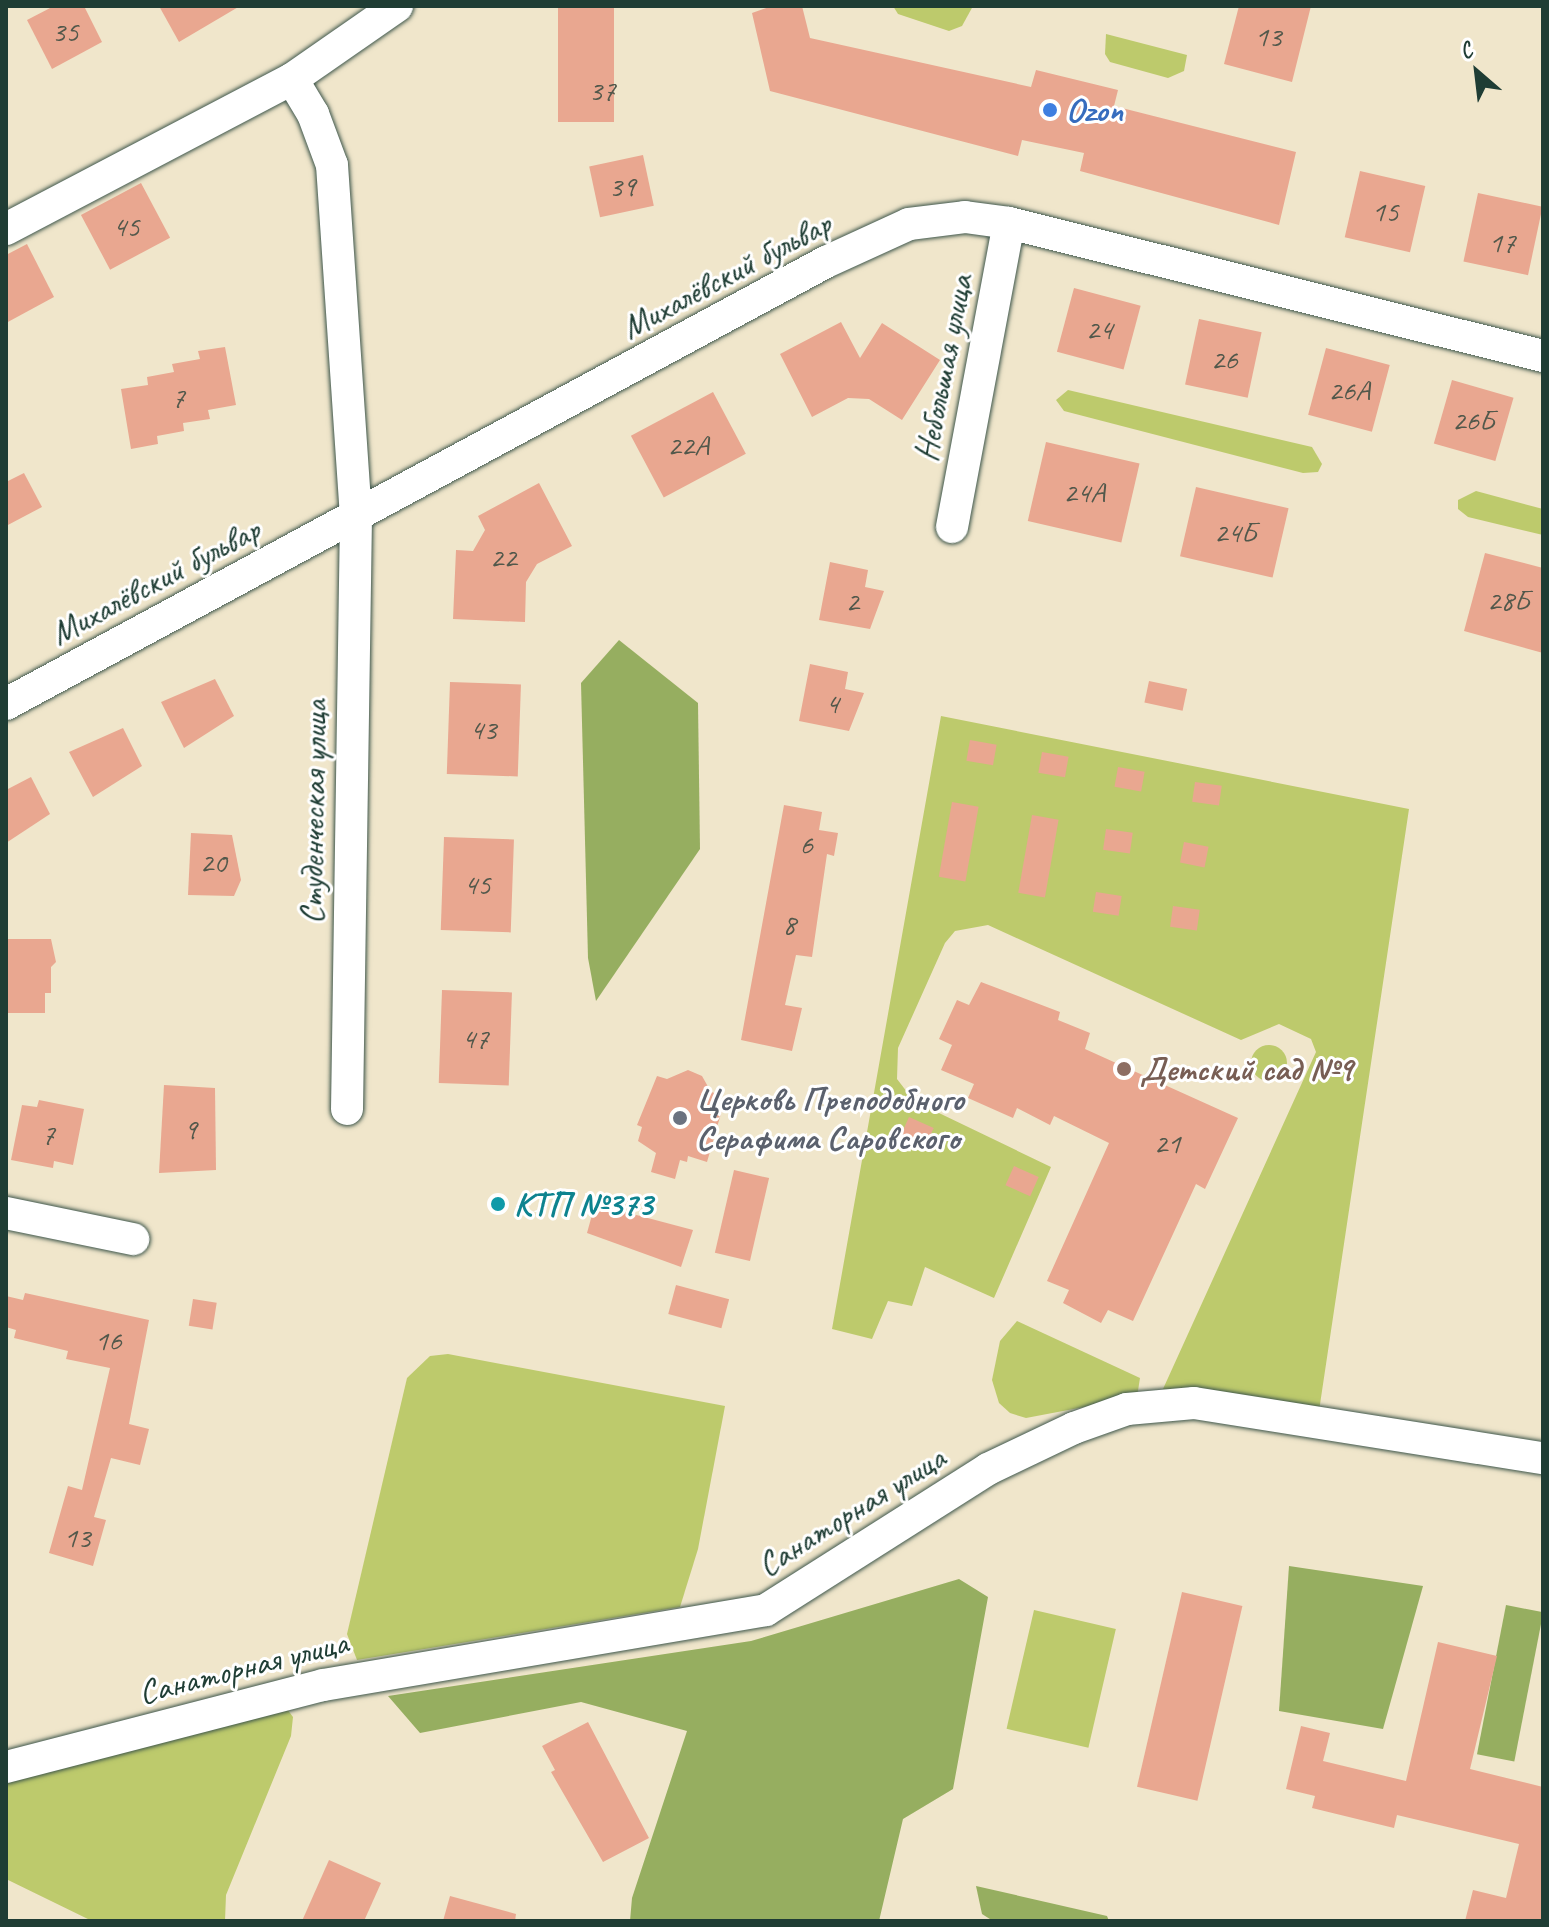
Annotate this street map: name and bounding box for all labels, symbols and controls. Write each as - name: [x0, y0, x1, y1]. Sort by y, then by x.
- house number: 35: [52, 13, 78, 49]
- house number: 13: [1255, 18, 1281, 54]
- north arrow: [1437, 32, 1517, 112]
- text: С: [1454, 36, 1477, 66]
- house number: 37: [589, 72, 615, 108]
- place label: Ozon: [1066, 90, 1123, 130]
- marker: Ozon: [1041, 101, 1059, 119]
- house number: 39: [609, 168, 635, 204]
- house number: 15: [1372, 193, 1398, 229]
- street label: Михалёвский бульвар: [614, 203, 838, 347]
- house number: 45: [113, 208, 139, 244]
- house number: 17: [1489, 224, 1515, 260]
- street label: Небольшая улица: [905, 270, 981, 466]
- house number: 24: [1086, 311, 1112, 347]
- house number: 26: [1211, 341, 1237, 377]
- house number: 26А: [1328, 372, 1370, 408]
- house number: 7: [171, 379, 185, 415]
- house number: 26Б: [1452, 402, 1494, 438]
- house number: 22А: [667, 427, 709, 463]
- house number: 24А: [1063, 474, 1105, 510]
- street label: Михалёвский бульвар: [43, 509, 267, 653]
- house number: 24Б: [1214, 514, 1256, 550]
- house number: 22: [490, 539, 516, 575]
- house number: 28Б: [1487, 582, 1529, 618]
- house number: 2: [845, 583, 859, 619]
- house number: 4: [825, 685, 839, 721]
- street label: Студенческая улица: [291, 698, 335, 926]
- house number: 43: [470, 711, 496, 747]
- house number: 6: [799, 826, 813, 862]
- house number: 20: [200, 844, 226, 880]
- house number: 45: [464, 866, 490, 902]
- house number: 8: [782, 906, 796, 942]
- house number: 47: [462, 1020, 488, 1056]
- place label: Детский сад №9: [1140, 1049, 1352, 1089]
- marker: Детский сад №9: [1115, 1060, 1133, 1078]
- place label: Церковь Преподобного Серафима Саровского: [696, 1078, 965, 1158]
- marker: Церковь Преподобного Серафима Саровского: [671, 1109, 689, 1127]
- house number: 9: [183, 1111, 197, 1147]
- house number: 7: [41, 1116, 55, 1152]
- house number: 21: [1154, 1125, 1180, 1161]
- place label: КТП №373: [514, 1184, 652, 1224]
- marker: КТП №373: [489, 1195, 507, 1213]
- house number: 16: [95, 1322, 121, 1358]
- street label: Санаторная улица: [748, 1436, 954, 1586]
- house number: 13: [64, 1519, 90, 1555]
- street label: Санаторная улица: [133, 1621, 353, 1713]

